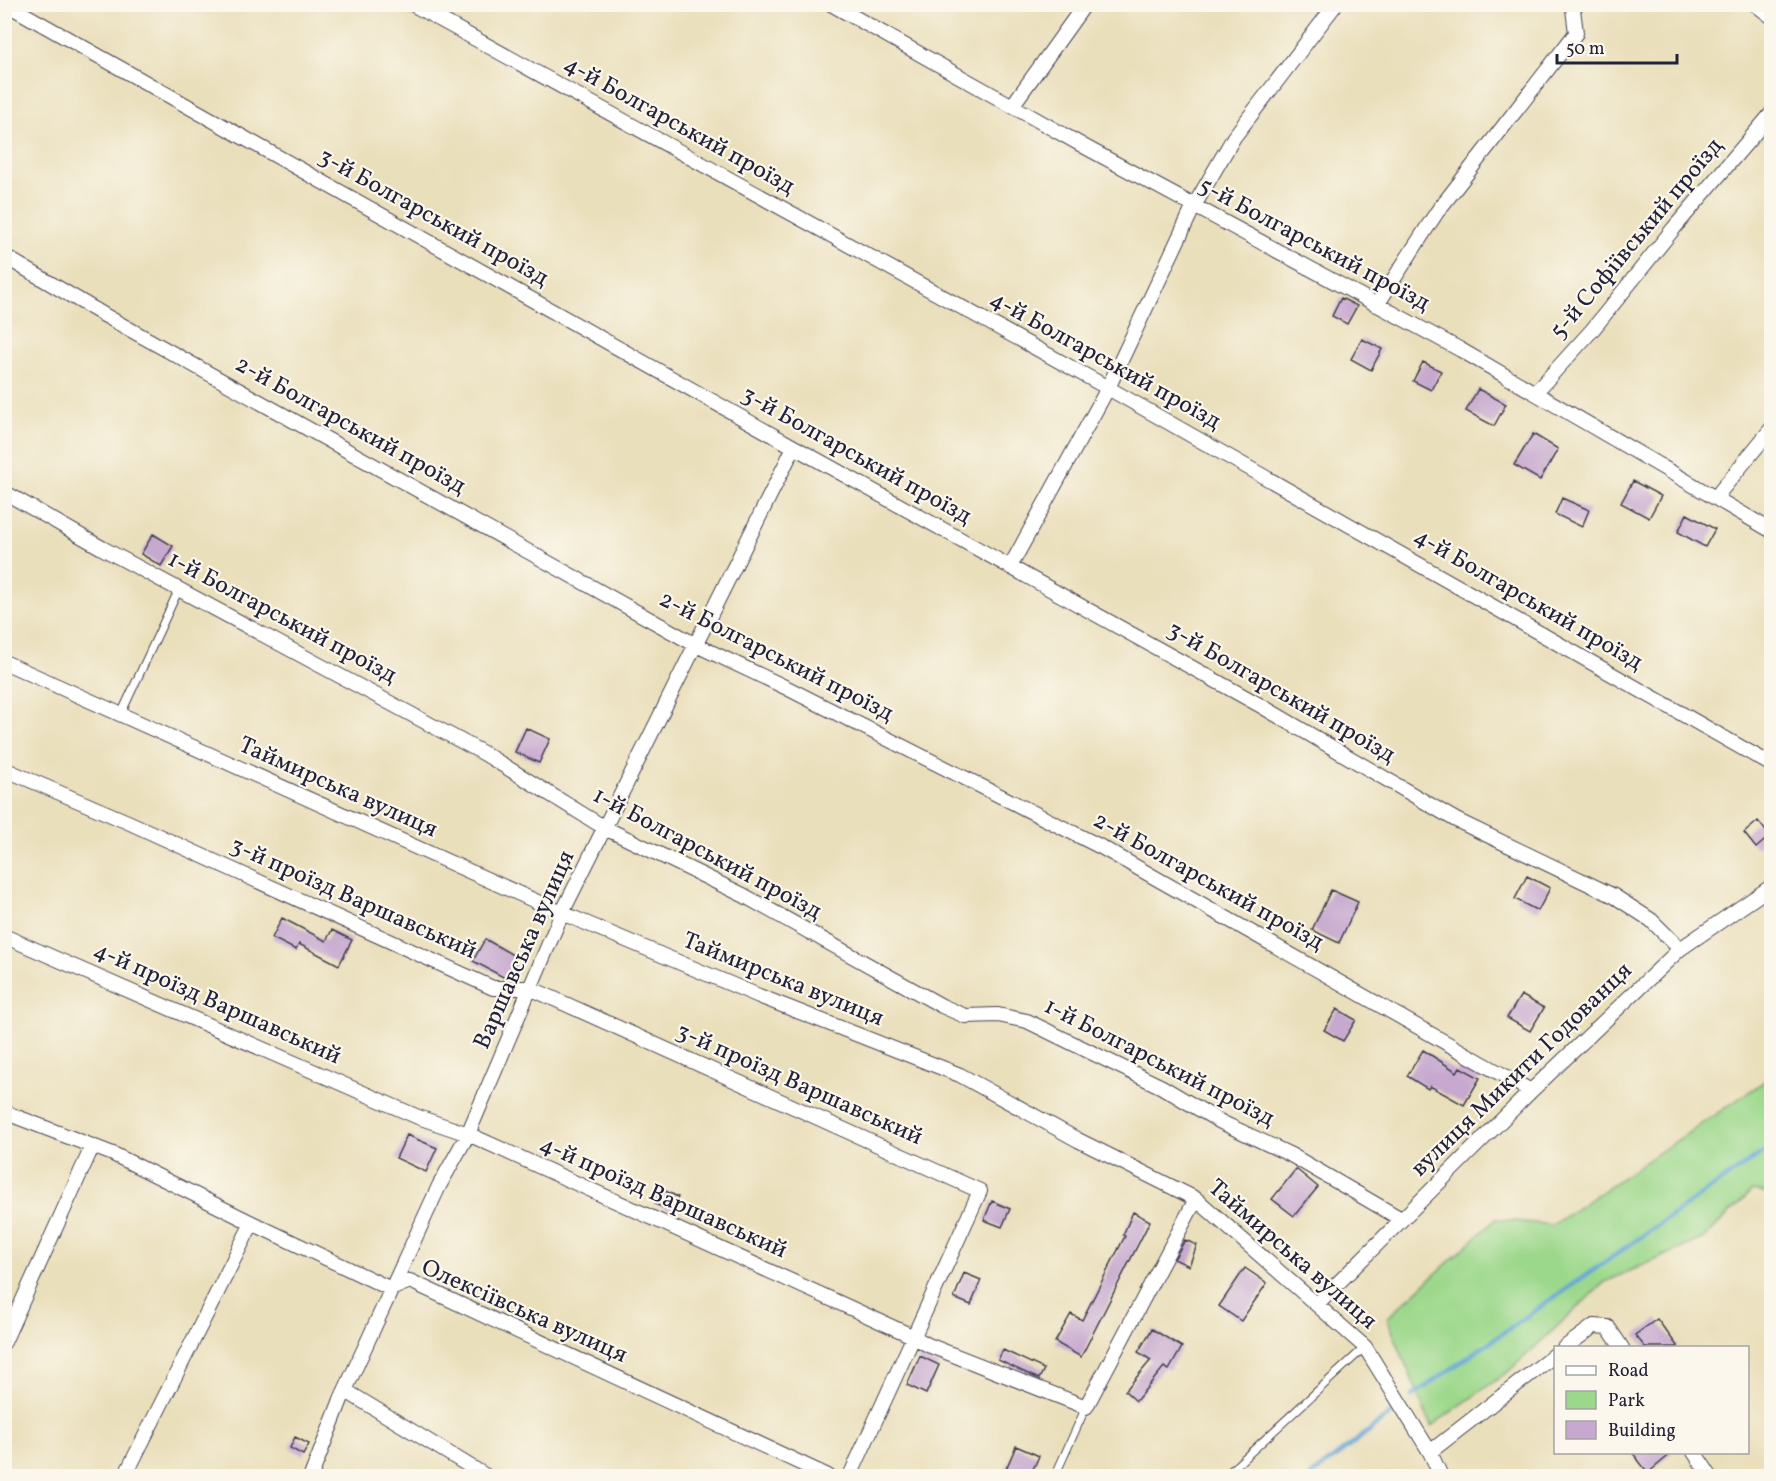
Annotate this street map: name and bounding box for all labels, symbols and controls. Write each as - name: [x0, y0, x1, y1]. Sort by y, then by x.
- scale bar: [1557, 27, 1677, 65]
- text: 50 m: [1566, 37, 1605, 62]
- street label: 4-й Болгарський проїзд: [557, 48, 801, 204]
- street label: 5-й Софіївський проїзд: [1542, 131, 1732, 347]
- street label: 3-й Болгарський проїзд: [312, 140, 555, 296]
- street label: 5-й Болгарський проїзд: [1192, 169, 1436, 321]
- street label: 4-й Болгарський проїзд: [983, 283, 1227, 439]
- street label: 2-й Болгарський проїзд: [228, 348, 472, 504]
- street label: 3-й Болгарський проїзд: [735, 378, 978, 534]
- street label: 4-й Болгарський проїзд: [1407, 520, 1649, 680]
- street label: 1-й Болгарський проїзд: [161, 543, 403, 693]
- street label: 2-й Болгарський проїзд: [653, 583, 900, 731]
- street label: 3-й Болгарський проїзд: [1160, 614, 1402, 773]
- street label: Таймирська вулиця: [233, 729, 443, 847]
- street label: 1-й Болгарський проїзд: [586, 779, 828, 929]
- street label: 2-й Болгарський проїзд: [1086, 804, 1330, 960]
- street label: 3-й проїзд Варшавський: [224, 829, 482, 969]
- street label: Варшавська вулиця: [466, 845, 584, 1055]
- street label: Таймирська вулиця: [677, 924, 889, 1036]
- street label: 4-й проїзд Варшавський: [88, 934, 346, 1074]
- street label: вулиця Микити Годованця: [1404, 955, 1640, 1185]
- street label: 1-й Болгарський проїзд: [1038, 990, 1281, 1136]
- street label: 3-й проїзд Варшавський: [670, 1015, 928, 1155]
- street label: 4-й проїзд Варшавський: [534, 1128, 792, 1268]
- street label: Таймирська вулиця: [1200, 1172, 1384, 1338]
- street label: Олексіївська вулиця: [416, 1251, 632, 1373]
- legend: [1554, 1346, 1749, 1454]
- text: Road: [1608, 1359, 1649, 1384]
- text: Park: [1608, 1389, 1645, 1414]
- text: Building: [1608, 1419, 1676, 1444]

